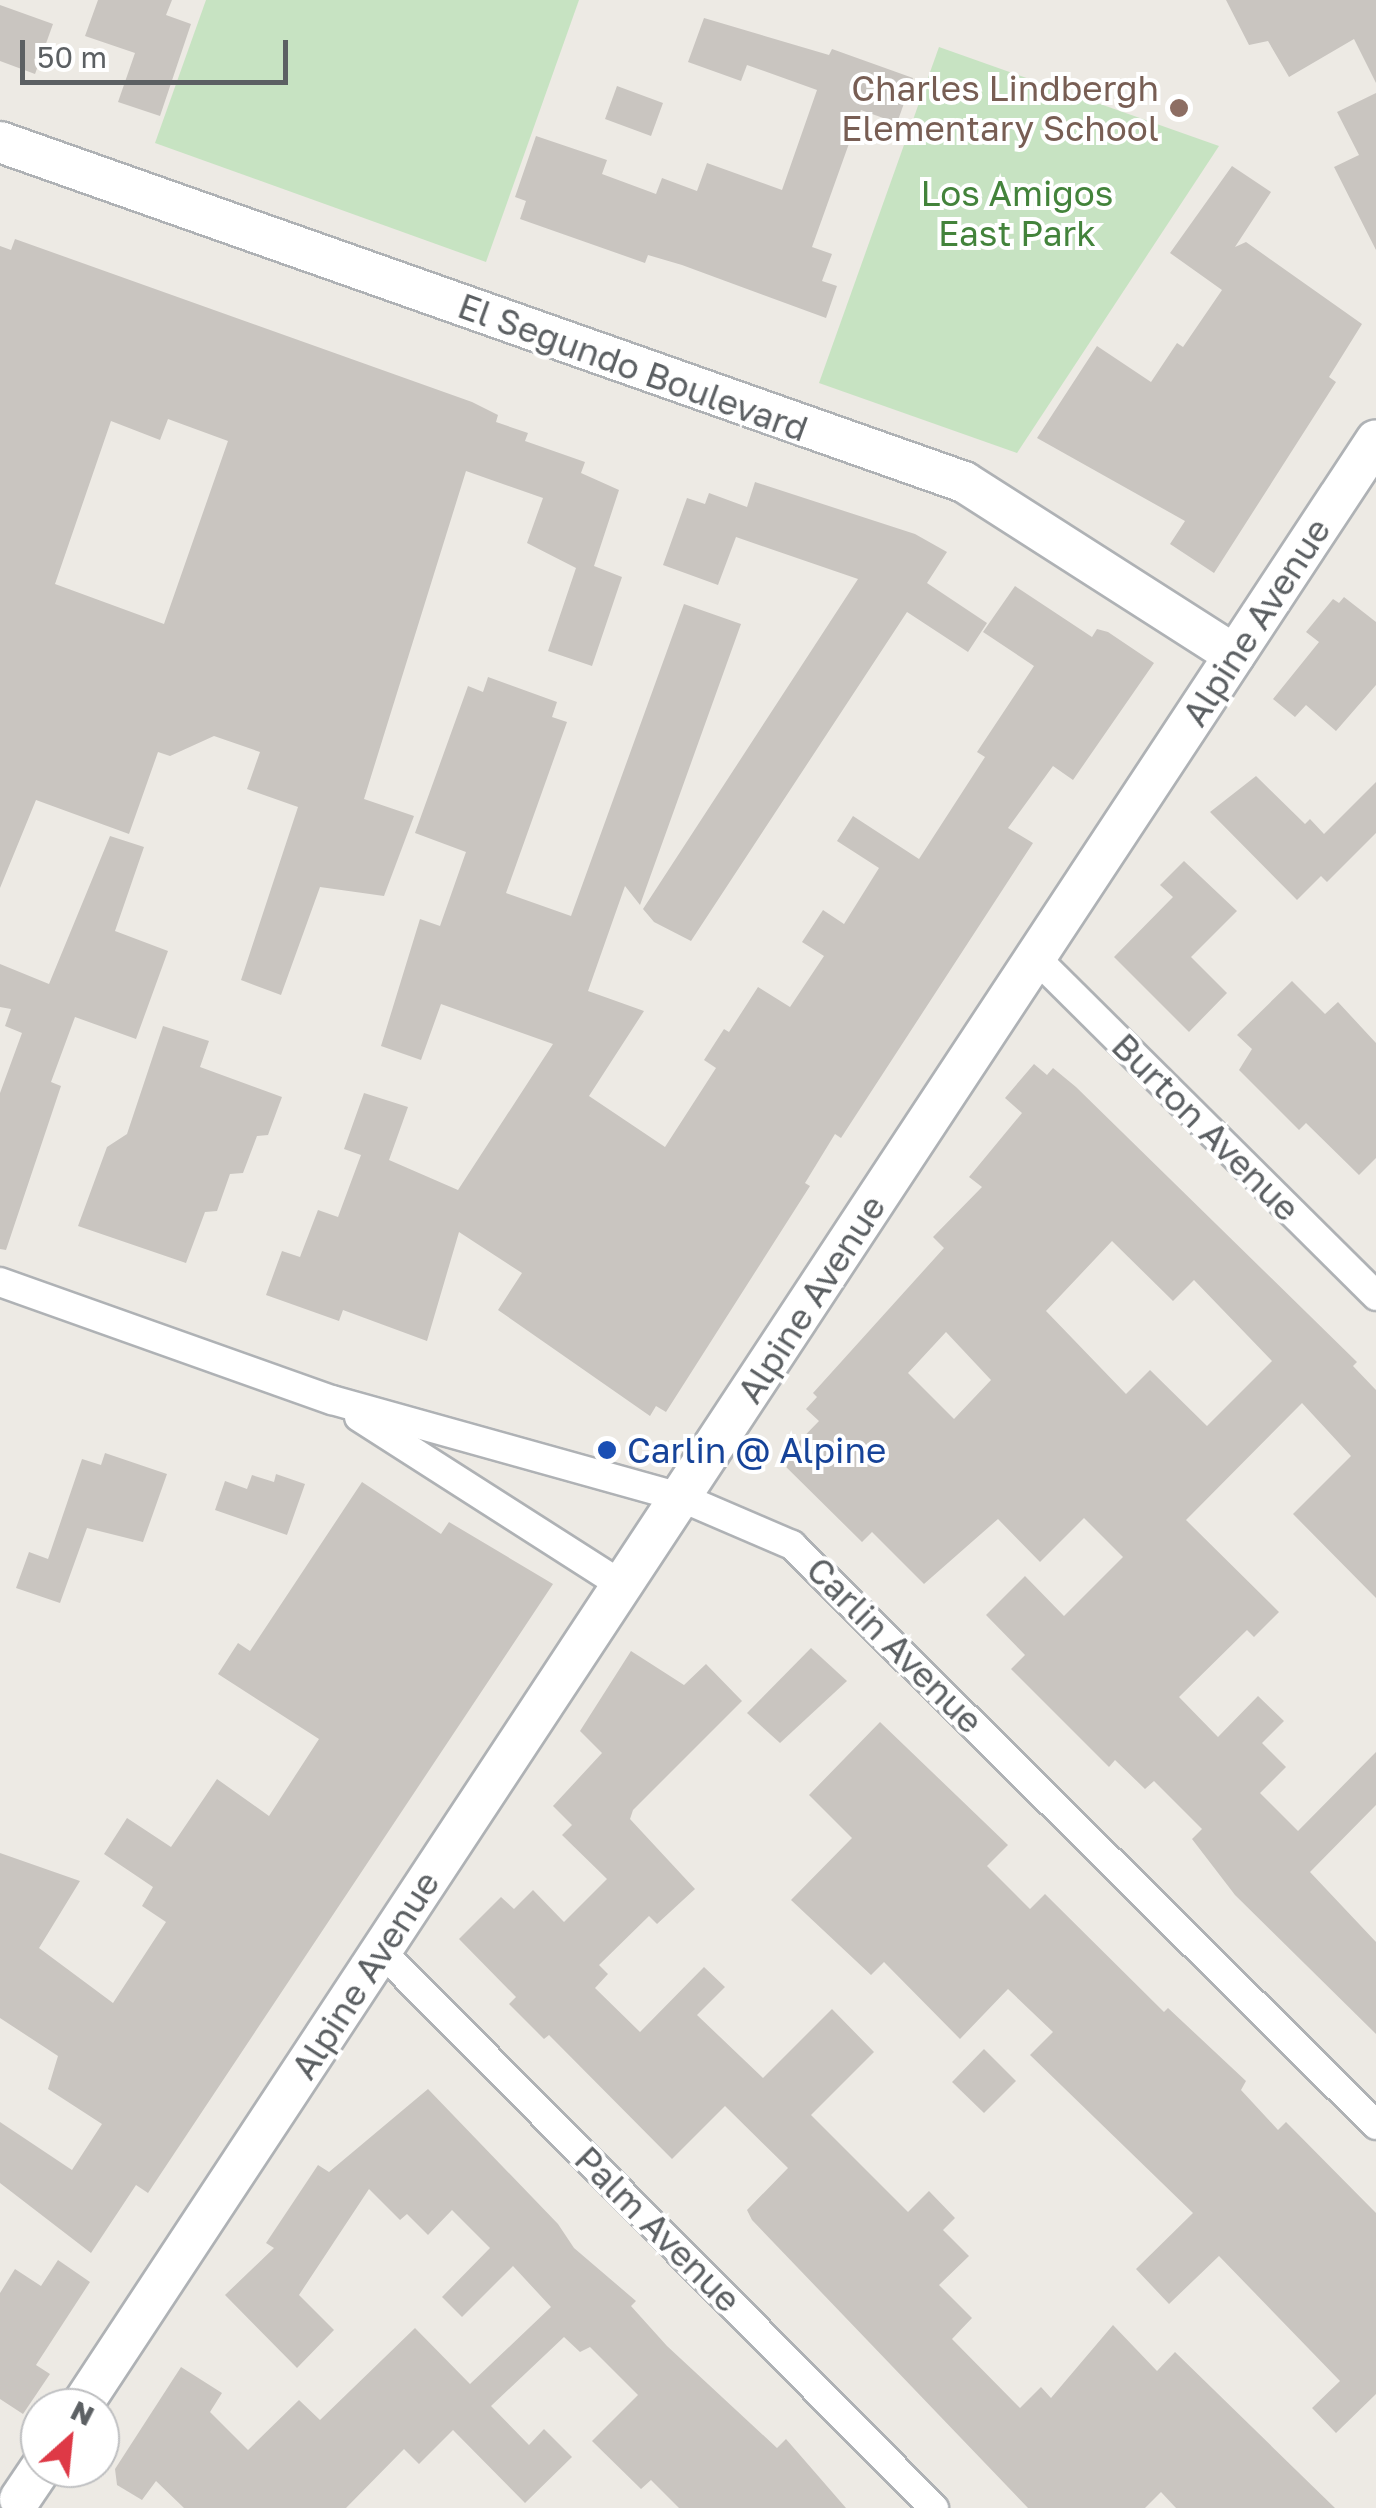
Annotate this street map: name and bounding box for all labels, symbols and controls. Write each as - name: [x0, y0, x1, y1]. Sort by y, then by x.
- scale bar: [25, 20, 292, 82]
- text: 50 m: [37, 39, 107, 75]
- place label: Charles Lindbergh Elementary School: [841, 67, 1159, 149]
- marker: Charles Lindbergh Elementary School: [1168, 97, 1190, 119]
- park label: Los Amigos East Park: [921, 172, 1113, 254]
- street label: El Segundo Boulevard: [453, 284, 813, 450]
- street label: Alpine Avenue: [1173, 510, 1339, 734]
- street label: Burton Avenue: [1104, 1025, 1308, 1229]
- street label: Alpine Avenue: [728, 1187, 894, 1411]
- place label: Carlin @ Alpine: [627, 1429, 886, 1471]
- marker: Carlin @ Alpine: [596, 1439, 618, 1461]
- street label: Carlin Avenue: [798, 1548, 992, 1742]
- street label: Alpine Avenue: [282, 1863, 448, 2087]
- street label: Palm Avenue: [566, 2137, 750, 2321]
- north arrow: [20, 2388, 120, 2488]
- text: N: [66, 2393, 100, 2432]

